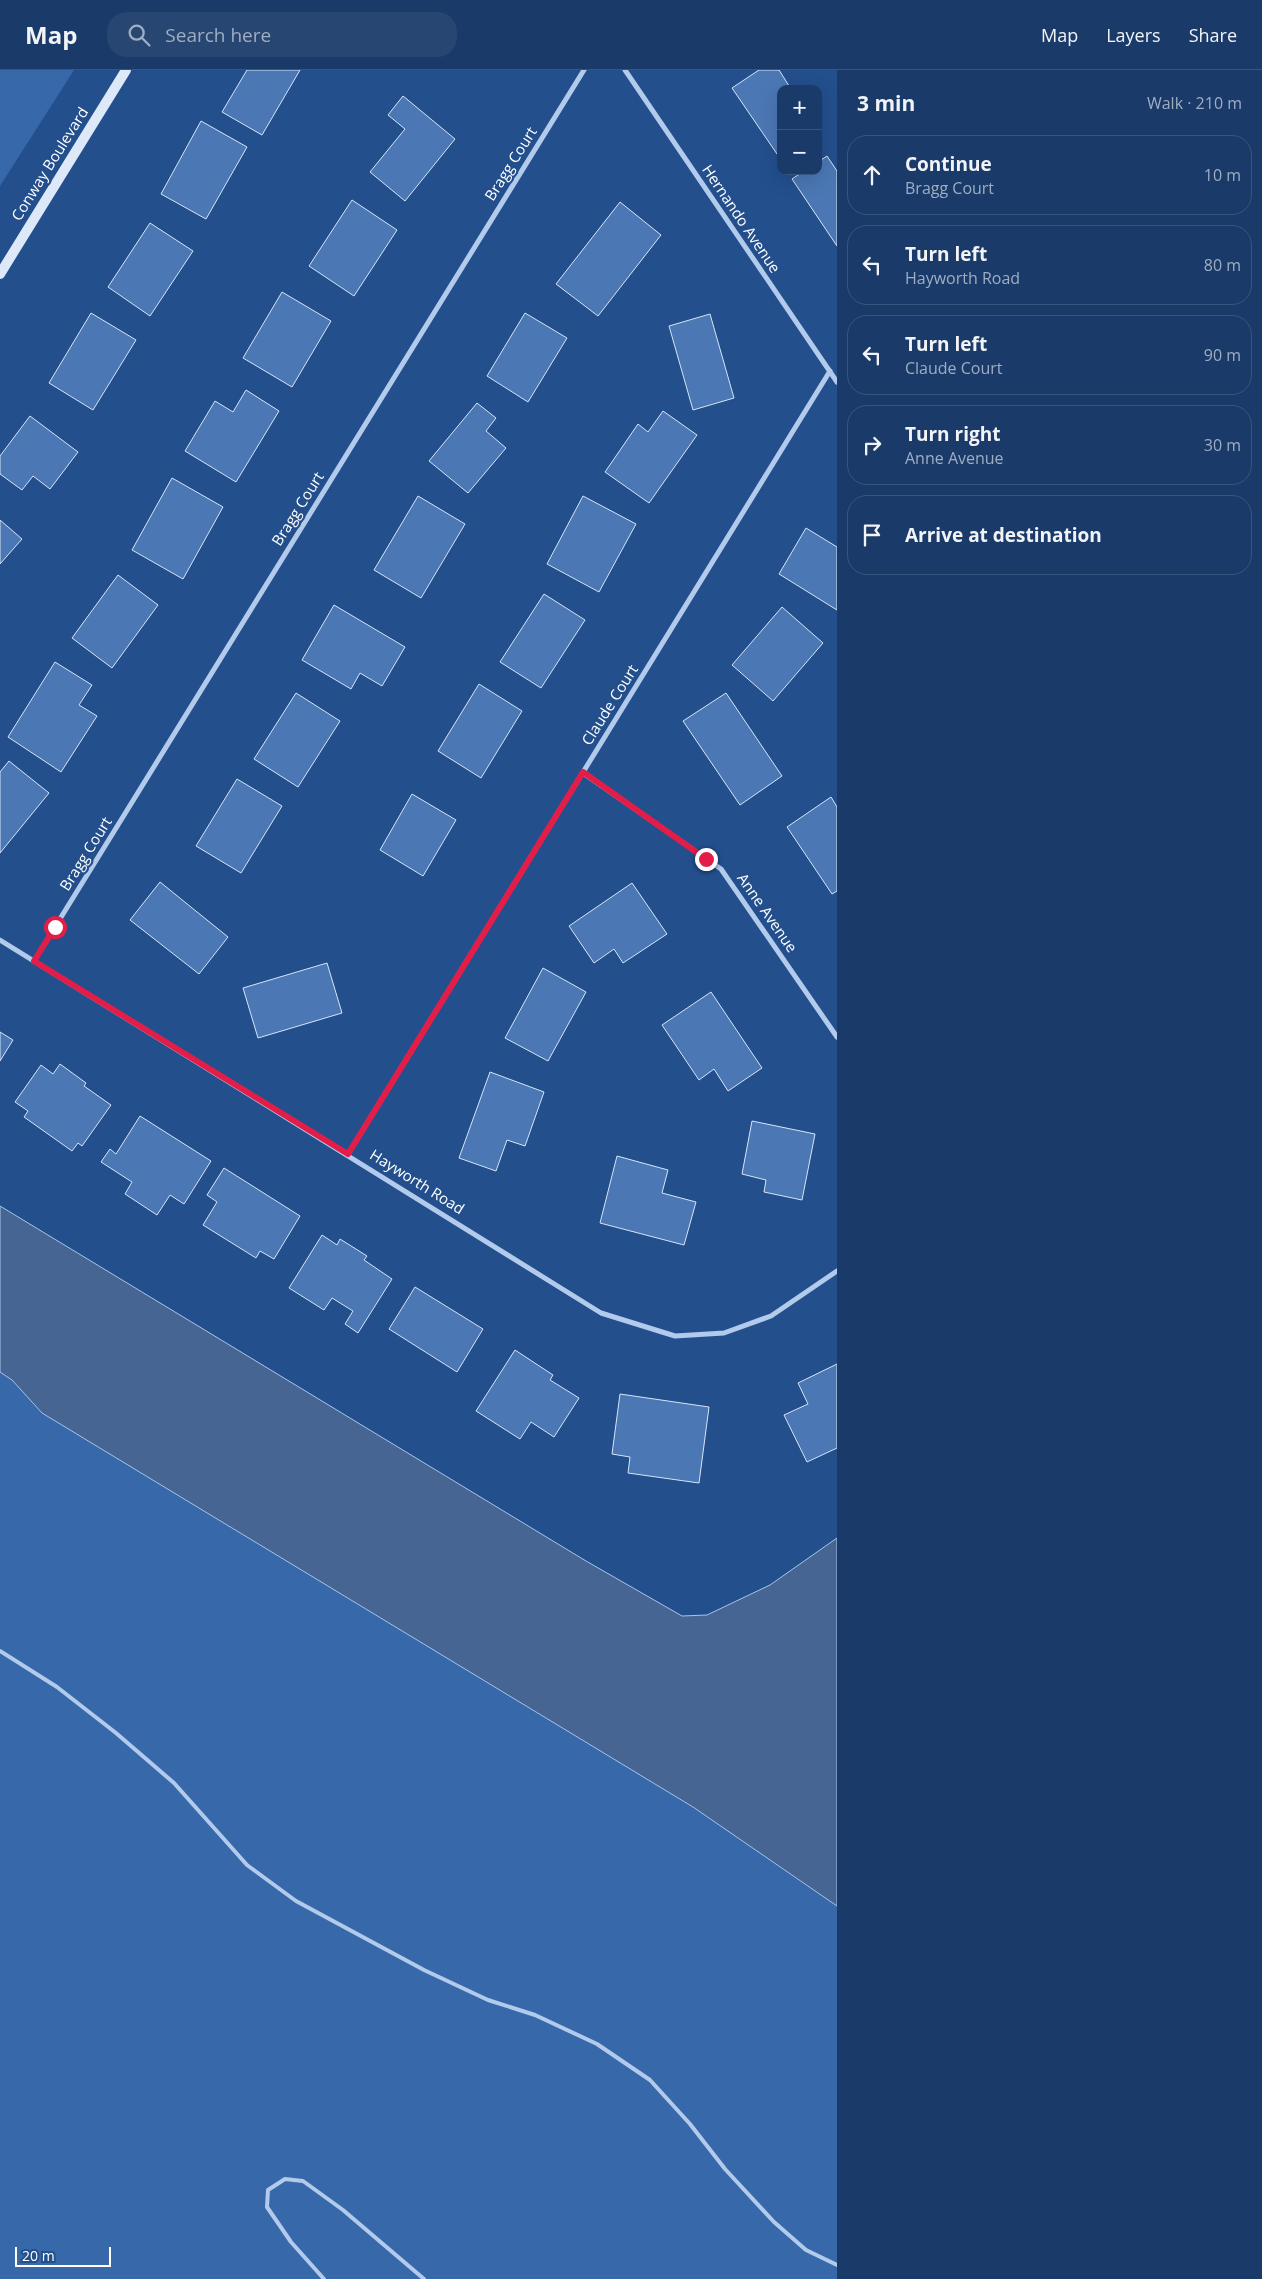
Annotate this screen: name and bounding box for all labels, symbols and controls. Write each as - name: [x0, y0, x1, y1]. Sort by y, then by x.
- search box: [107, 12, 457, 57]
- text: Map: [25, 18, 77, 51]
- icon: search: [125, 21, 153, 49]
- text: Search here: [165, 22, 271, 48]
- text: Map: [1041, 23, 1078, 47]
- text: Layers: [1106, 23, 1161, 47]
- text: Share: [1189, 23, 1237, 47]
- map controls: [777, 85, 822, 175]
- button: +: [777, 85, 822, 130]
- text: 3 min: [857, 89, 915, 117]
- text: Walk · 210 m: [1147, 92, 1242, 114]
- street label: Conway Boulevard: [6, 103, 92, 224]
- street label: Bragg Court: [480, 123, 541, 204]
- button: −: [777, 130, 822, 175]
- text: Continue: [905, 151, 992, 177]
- street label: Hernando Avenue: [698, 160, 786, 277]
- icon: ahead: [858, 161, 886, 189]
- text: 10 m: [1204, 164, 1241, 186]
- text: Bragg Court: [905, 177, 994, 199]
- text: Turn left: [905, 241, 987, 267]
- icon: left: [858, 251, 886, 279]
- text: 80 m: [1204, 254, 1241, 276]
- text: Hayworth Road: [905, 267, 1020, 289]
- text: Turn left: [905, 331, 987, 357]
- icon: left: [858, 341, 886, 369]
- text: 90 m: [1204, 344, 1241, 366]
- text: Claude Court: [905, 357, 1003, 379]
- text: Turn right: [905, 421, 1000, 447]
- icon: right: [858, 431, 886, 459]
- text: 30 m: [1204, 434, 1241, 456]
- text: Anne Avenue: [905, 447, 1004, 469]
- street label: Bragg Court: [267, 468, 328, 549]
- icon: arrive: [858, 521, 886, 549]
- text: Arrive at destination: [905, 522, 1102, 548]
- street label: Claude Court: [576, 660, 642, 749]
- street label: Bragg Court: [55, 813, 116, 894]
- route end: [695, 848, 718, 871]
- street label: Anne Avenue: [733, 869, 803, 956]
- route start: [44, 916, 67, 939]
- street label: Hayworth Road: [366, 1144, 469, 1218]
- scale bar: [15, 2244, 111, 2267]
- text: 20 m: [22, 2246, 55, 2265]

